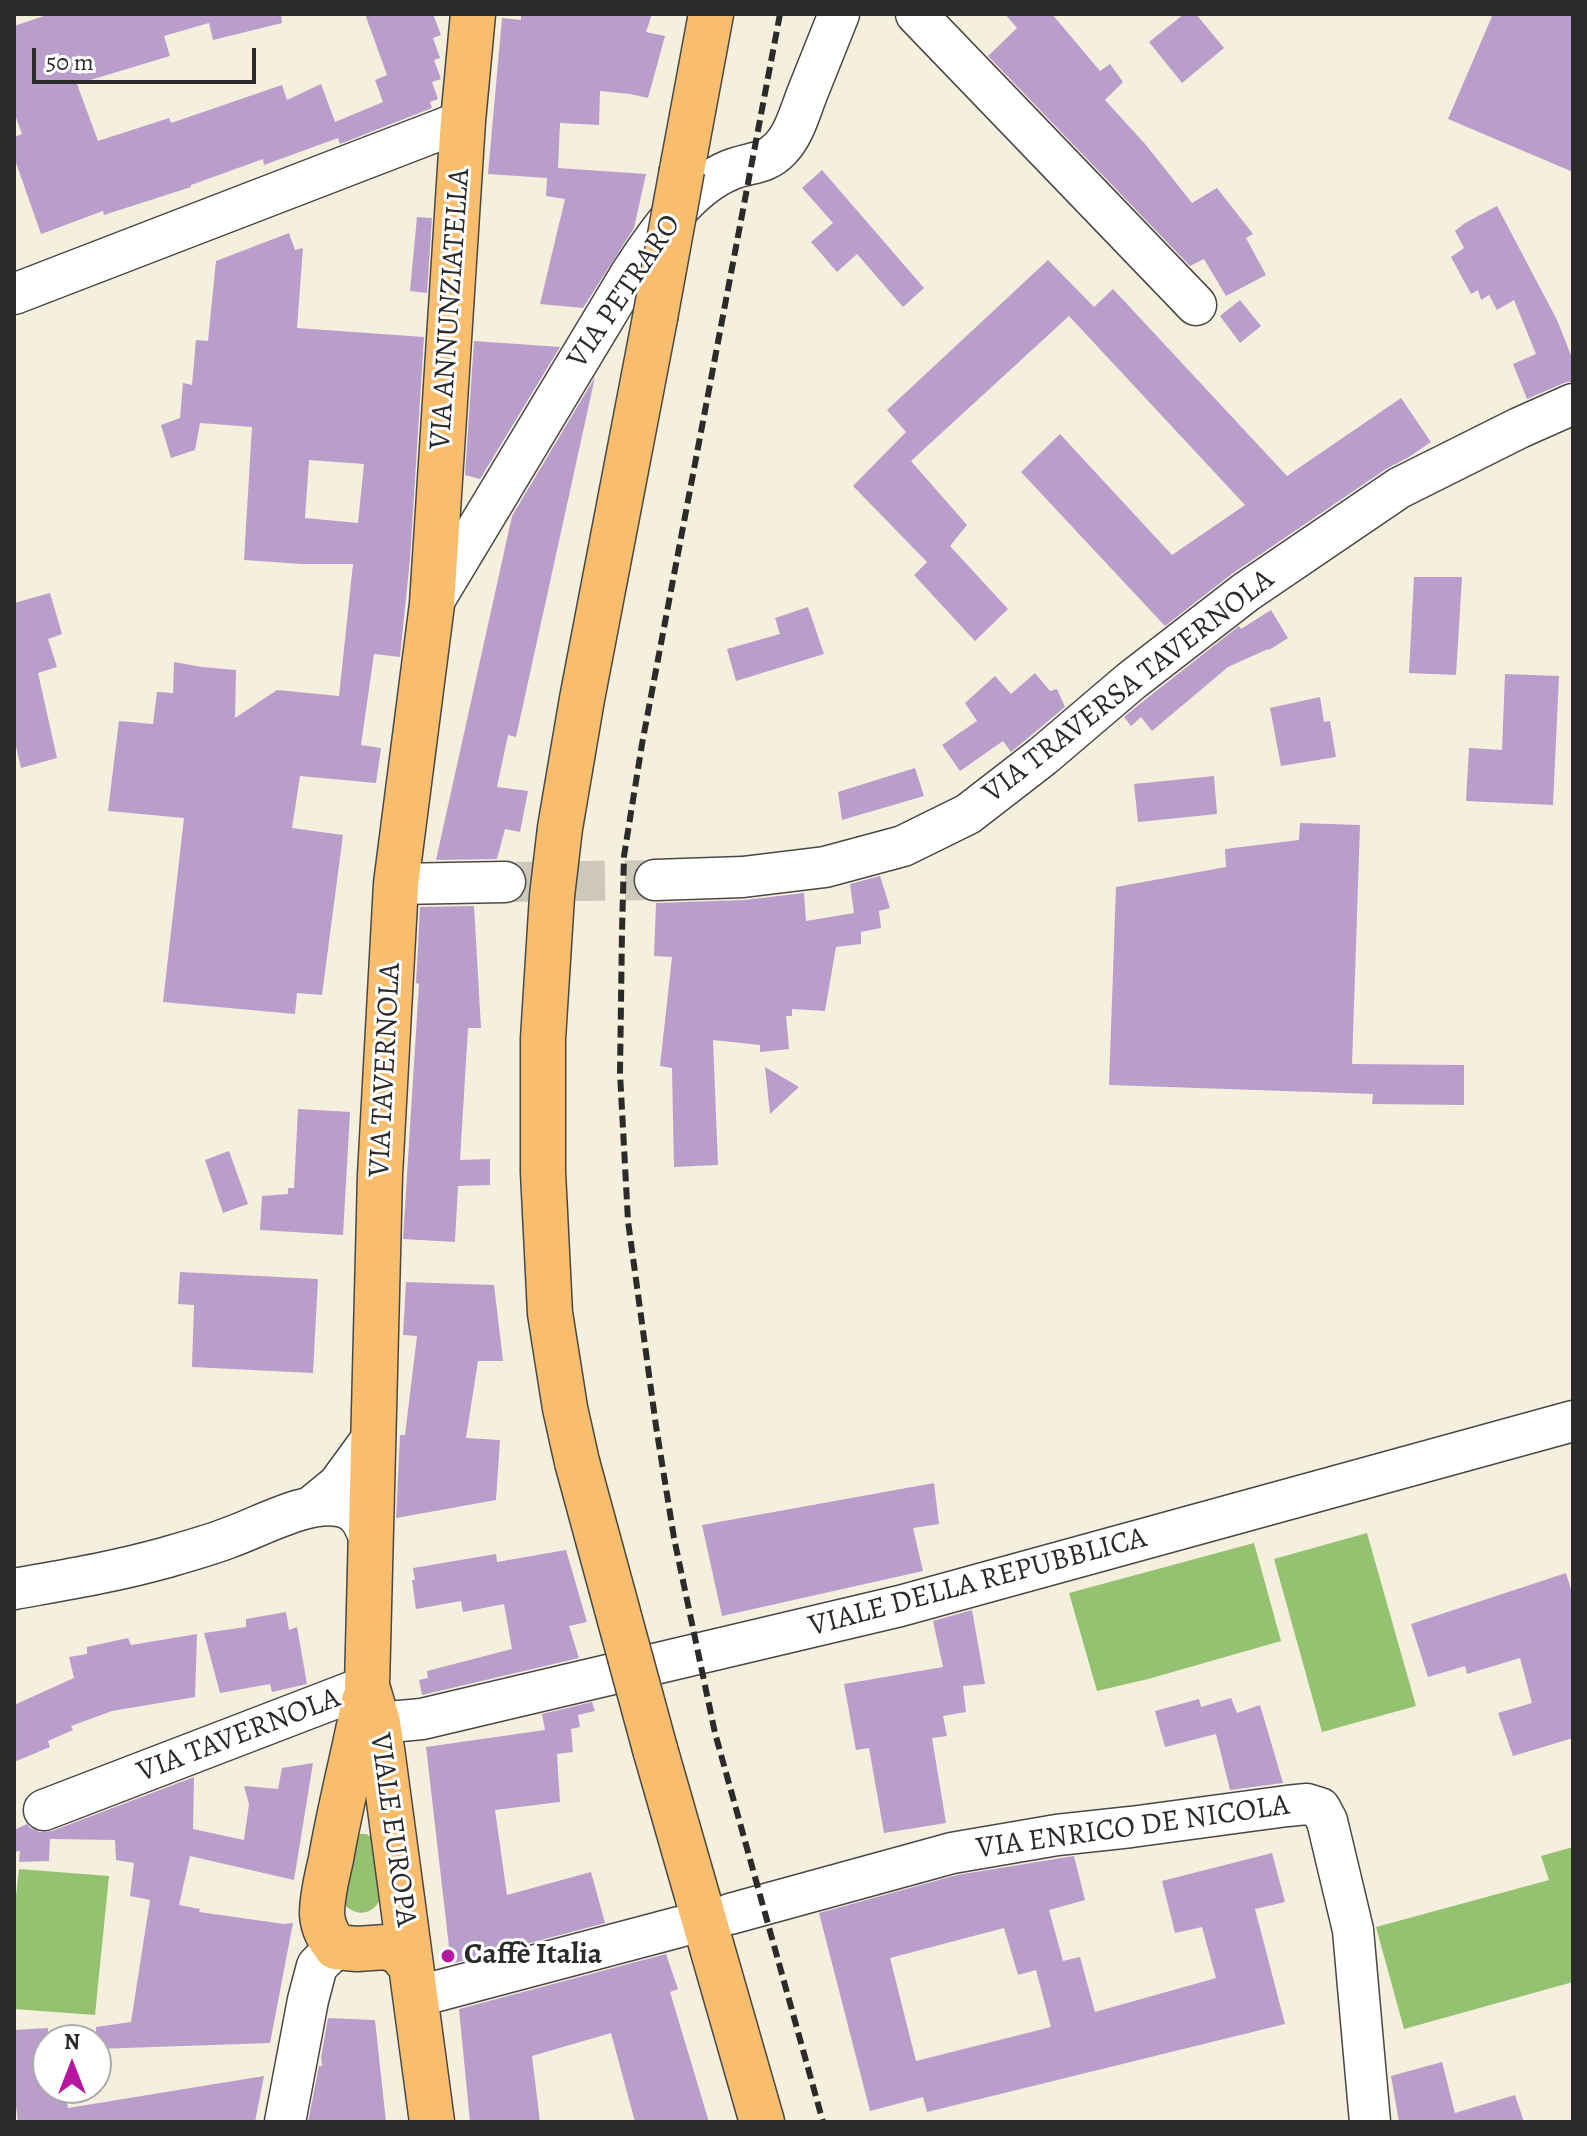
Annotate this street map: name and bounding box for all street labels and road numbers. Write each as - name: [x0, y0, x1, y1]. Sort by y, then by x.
- street label: VIA ANNUNZIATELLA: [423, 167, 479, 451]
- street label: VIA PETRARO: [560, 208, 690, 376]
- street label: VIA TRAVERSA TAVERNOLA: [976, 562, 1282, 812]
- street label: VIA TAVERNOLA: [362, 962, 410, 1178]
- street label: VIALE DELLA REPUBBLICA: [805, 1521, 1151, 1645]
- street label: VIA TAVERNOLA: [132, 1681, 346, 1791]
- street label: VIALE EUROPA: [361, 1731, 423, 1929]
- street label: VIA ENRICO DE NICOLA: [974, 1788, 1292, 1868]

